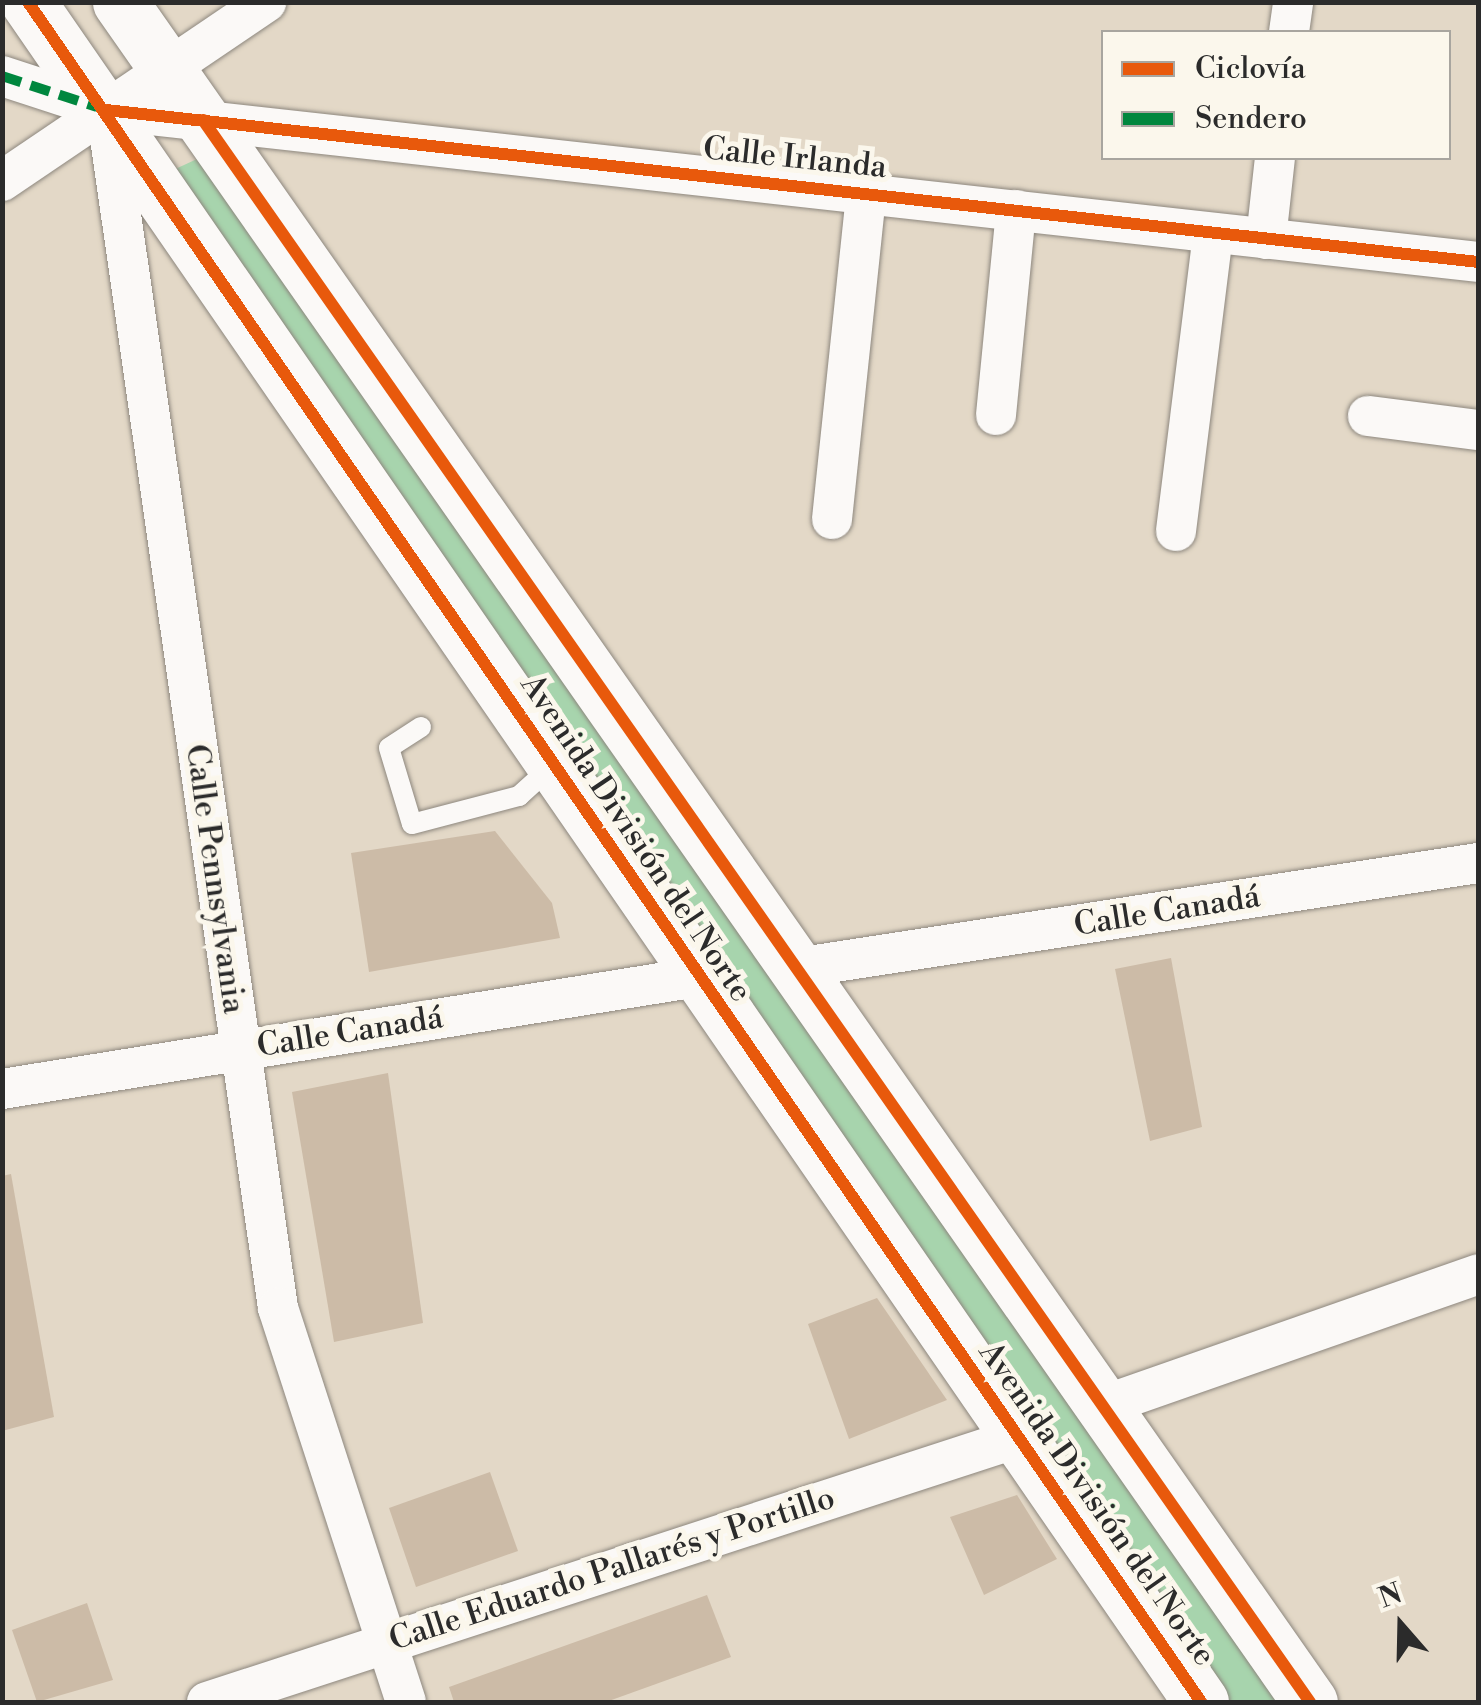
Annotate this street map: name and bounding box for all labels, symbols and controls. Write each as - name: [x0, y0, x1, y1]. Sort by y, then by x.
- legend: [1101, 30, 1451, 160]
- text: Ciclovía: [1195, 50, 1306, 88]
- text: Sendero: [1195, 100, 1307, 138]
- street label: Calle Irlanda: [701, 129, 889, 187]
- street label: Avenida División del Norte: [512, 667, 760, 1009]
- street label: Calle Pennsylvania: [177, 742, 253, 1016]
- street label: Calle Canadá: [1071, 877, 1263, 945]
- street label: Calle Canadá: [254, 998, 446, 1066]
- street label: Avenida División del Norte: [970, 1335, 1224, 1673]
- street label: Calle Eduardo Pallarés y Portillo: [384, 1479, 840, 1659]
- north arrow: [1351, 1575, 1451, 1675]
- text: N: [1374, 1576, 1407, 1617]

